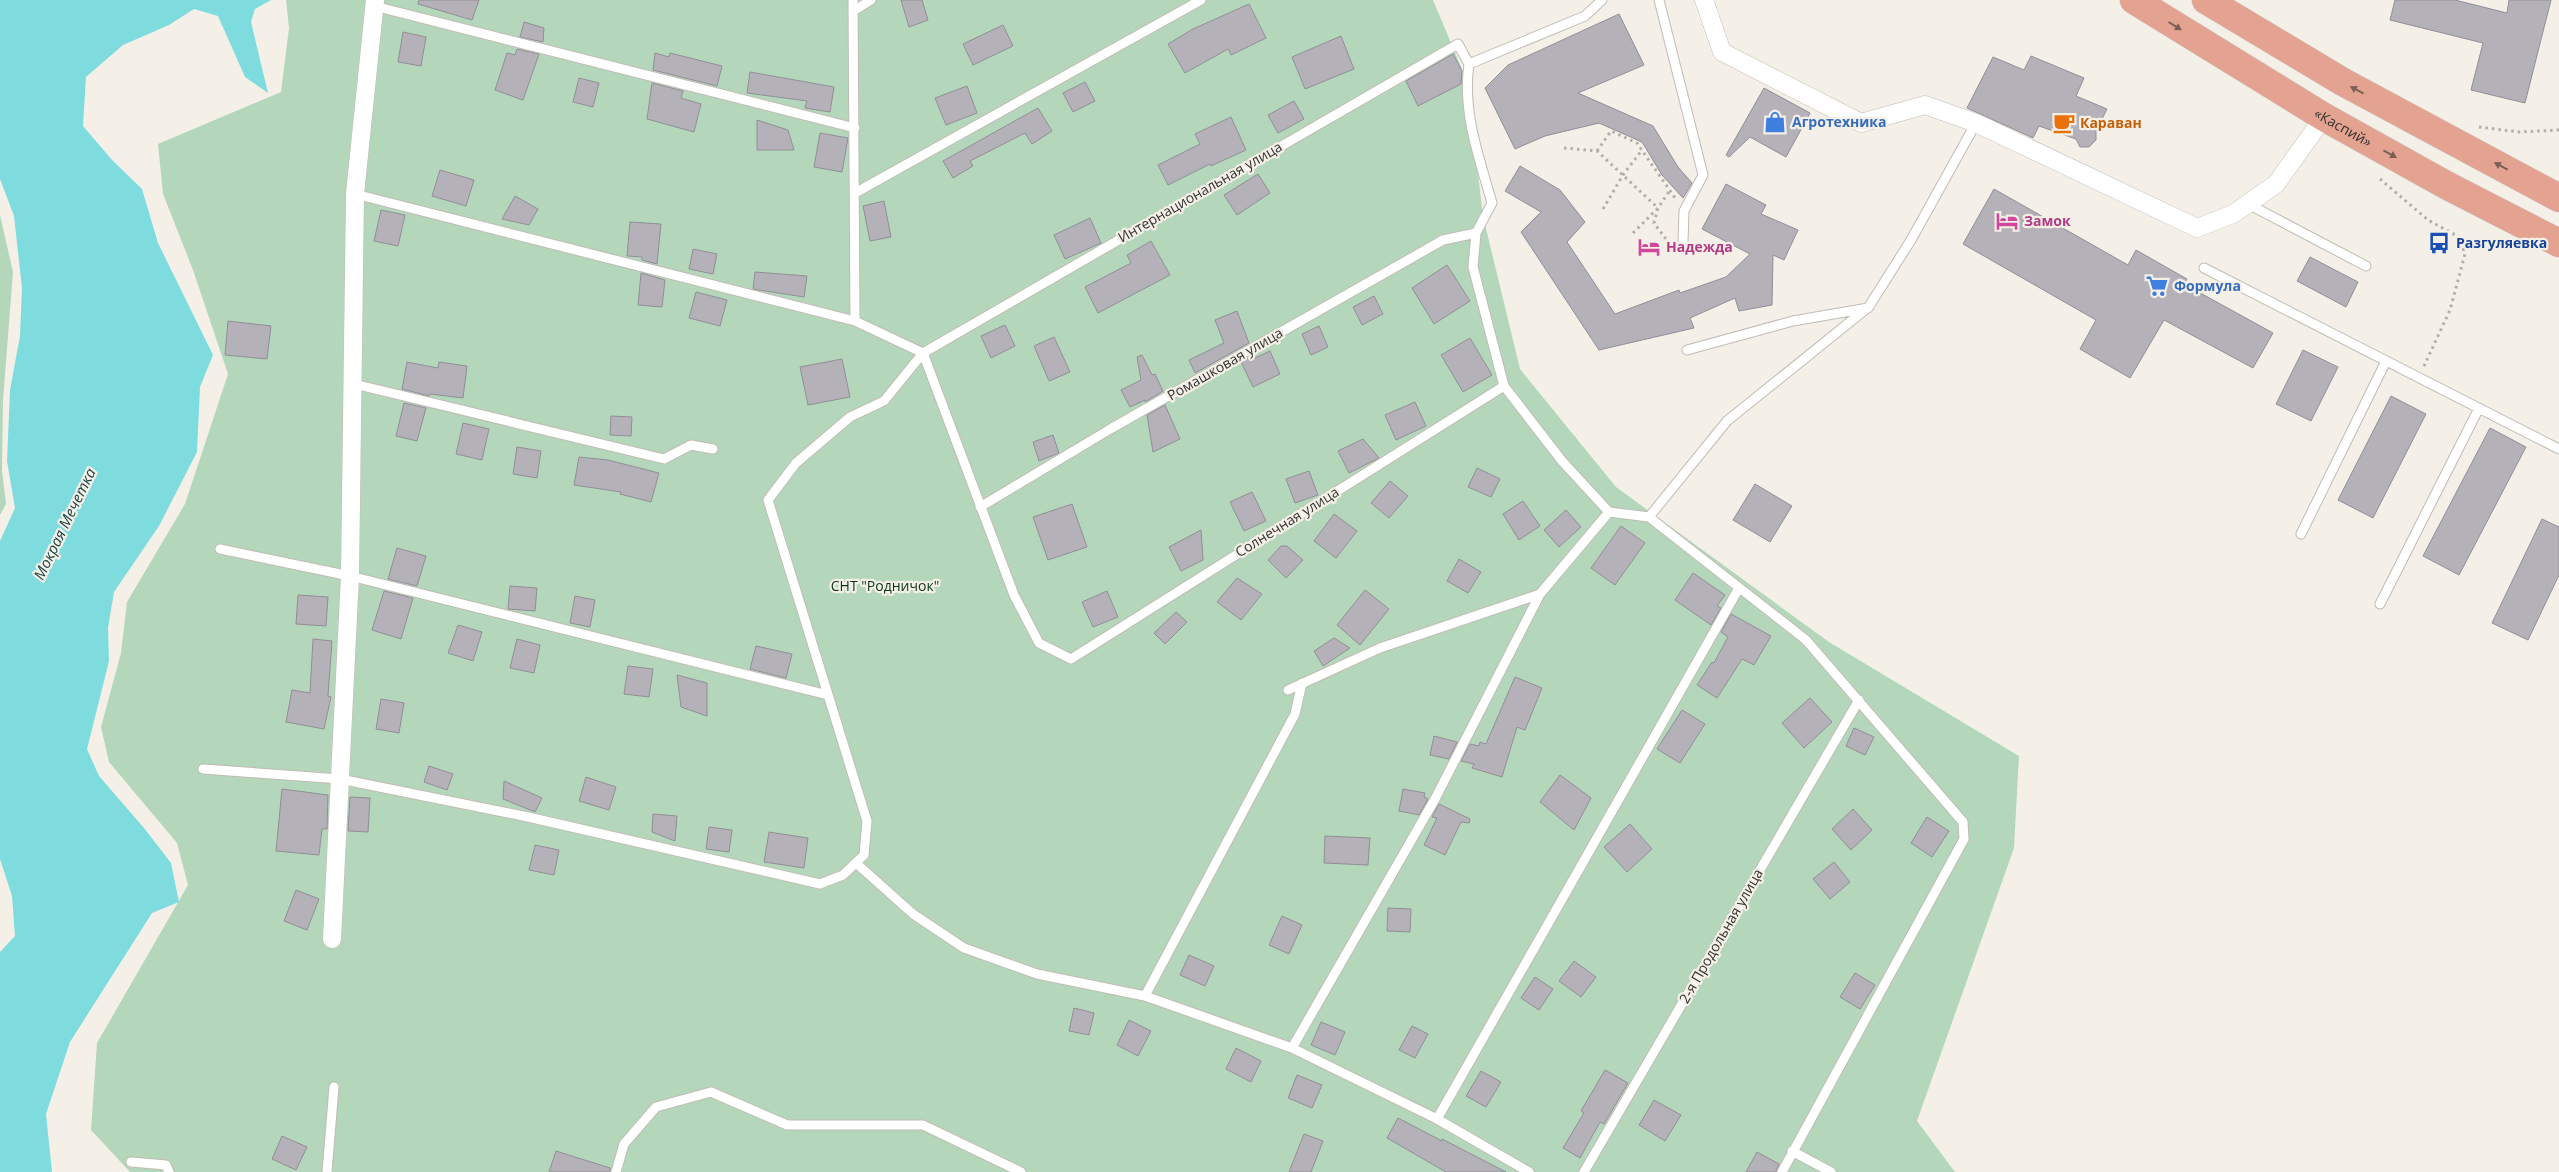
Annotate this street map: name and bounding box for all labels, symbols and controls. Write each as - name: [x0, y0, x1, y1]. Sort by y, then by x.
- one-way arrow: [2169, 21, 2182, 30]
- one-way arrow: [2350, 86, 2365, 94]
- street label: «Каспий»: [2311, 103, 2376, 151]
- shop icon: Агротехника: [1762, 109, 1788, 135]
- cafe icon: Караван: [2051, 110, 2077, 136]
- place label: Агротехника: [1792, 112, 1886, 131]
- place label: Караван: [2080, 113, 2142, 132]
- street label: Интернациональная улица: [1114, 137, 1285, 246]
- one-way arrow: [2383, 149, 2397, 158]
- one-way arrow: [2494, 162, 2508, 170]
- hotel icon: Замок: [1994, 208, 2020, 234]
- place label: Замок: [2024, 211, 2071, 230]
- bus stop icon: Разгуляевка: [2426, 230, 2452, 256]
- place label: Разгуляевка: [2456, 233, 2547, 252]
- hotel icon: Надежда: [1636, 234, 1662, 260]
- place label: Надежда: [1666, 237, 1733, 256]
- supermarket icon: Формула: [2144, 273, 2170, 299]
- place label: Формула: [2174, 276, 2241, 295]
- street label: Ромашковая улица: [1163, 323, 1286, 404]
- water label: Мокрая Мечетка: [28, 464, 100, 583]
- street label: Солнечная улица: [1231, 482, 1342, 561]
- park label: СНТ "Родничок": [831, 576, 939, 595]
- street label: 2-я Продольная улица: [1674, 865, 1767, 1006]

